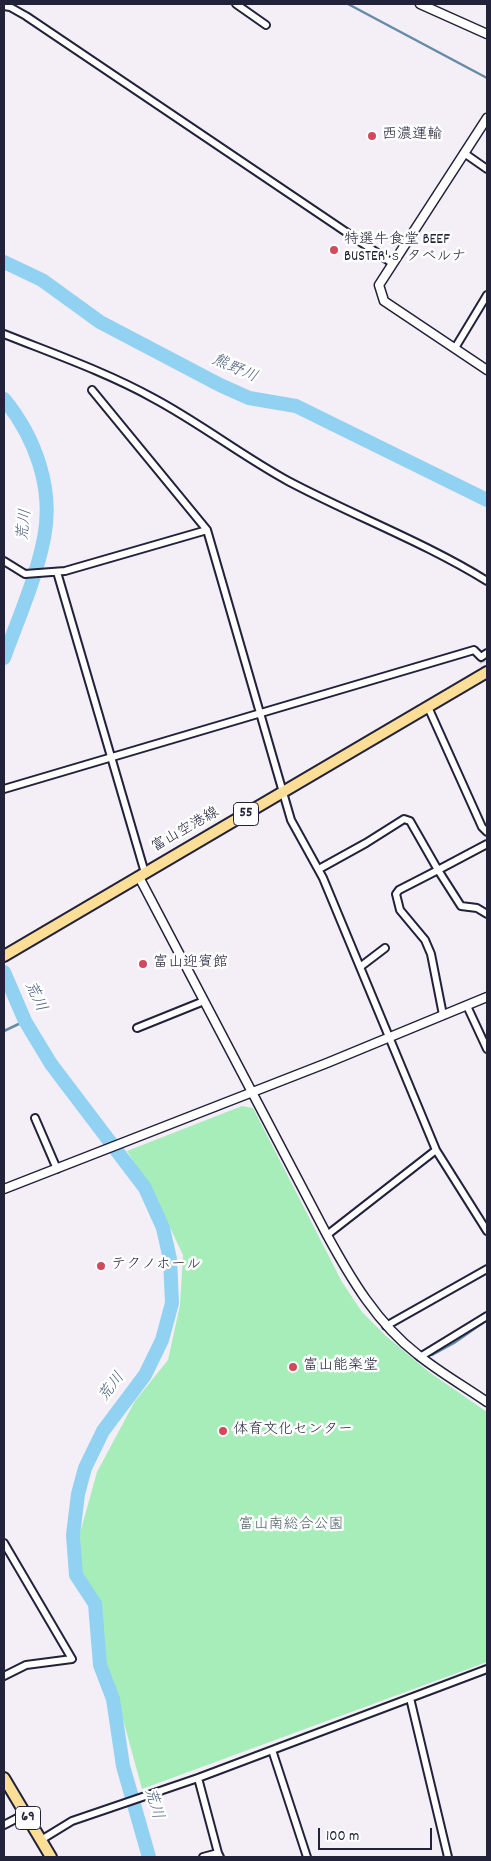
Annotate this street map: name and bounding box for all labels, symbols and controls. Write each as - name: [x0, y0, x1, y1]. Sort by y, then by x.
- place label: 西濃運輸: [382, 127, 442, 145]
- marker: 西濃運輸: [366, 130, 378, 142]
- place label: 特選牛食堂 BEEF BUSTER'ｓ タベルナ: [344, 232, 466, 267]
- marker: 特選牛食堂 BEEF BUSTER'ｓ タベルナ: [328, 244, 340, 256]
- water label: 熊野川: [208, 351, 260, 389]
- water label: 荒川: [15, 508, 37, 542]
- road number: 55: [234, 802, 258, 826]
- street label: 富山空港線: [149, 804, 223, 858]
- place label: 富山迎賓館: [153, 955, 228, 973]
- marker: 富山迎賓館: [137, 958, 149, 970]
- water label: 荒川: [19, 978, 49, 1016]
- place label: テクノホール: [111, 1257, 201, 1275]
- marker: テクノホール: [95, 1260, 107, 1272]
- place label: 富山能楽堂: [303, 1358, 378, 1376]
- marker: 富山能楽堂: [287, 1361, 299, 1373]
- water label: 荒川: [96, 1369, 130, 1407]
- place label: 体育文化センター: [233, 1422, 353, 1440]
- marker: 体育文化センター: [217, 1425, 229, 1437]
- park label: 富山南総合公園: [239, 1517, 343, 1535]
- water label: 荒川: [138, 1786, 166, 1822]
- road number: 69: [15, 1806, 40, 1830]
- scale bar: [321, 1818, 435, 1850]
- text: 100 m: [326, 1826, 359, 1848]

